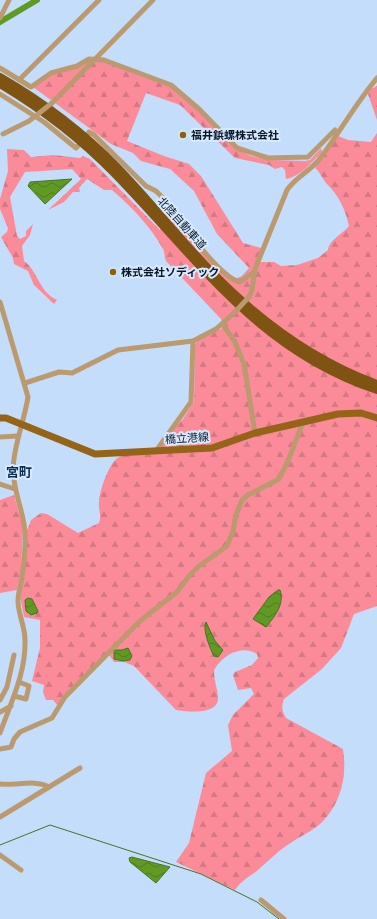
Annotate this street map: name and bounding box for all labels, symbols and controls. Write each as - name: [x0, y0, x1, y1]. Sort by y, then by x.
- place label: 福井鋲螺株式会社: [191, 128, 279, 141]
- marker: 福井鋲螺株式会社: [178, 130, 188, 140]
- street label: 北陸自動車道: [155, 194, 209, 252]
- place label: 株式会社ソディック: [121, 265, 219, 278]
- marker: 株式会社ソディック: [108, 267, 118, 277]
- street label: 橋立港線: [165, 429, 209, 446]
- district label: 宮町: [6, 464, 32, 480]

